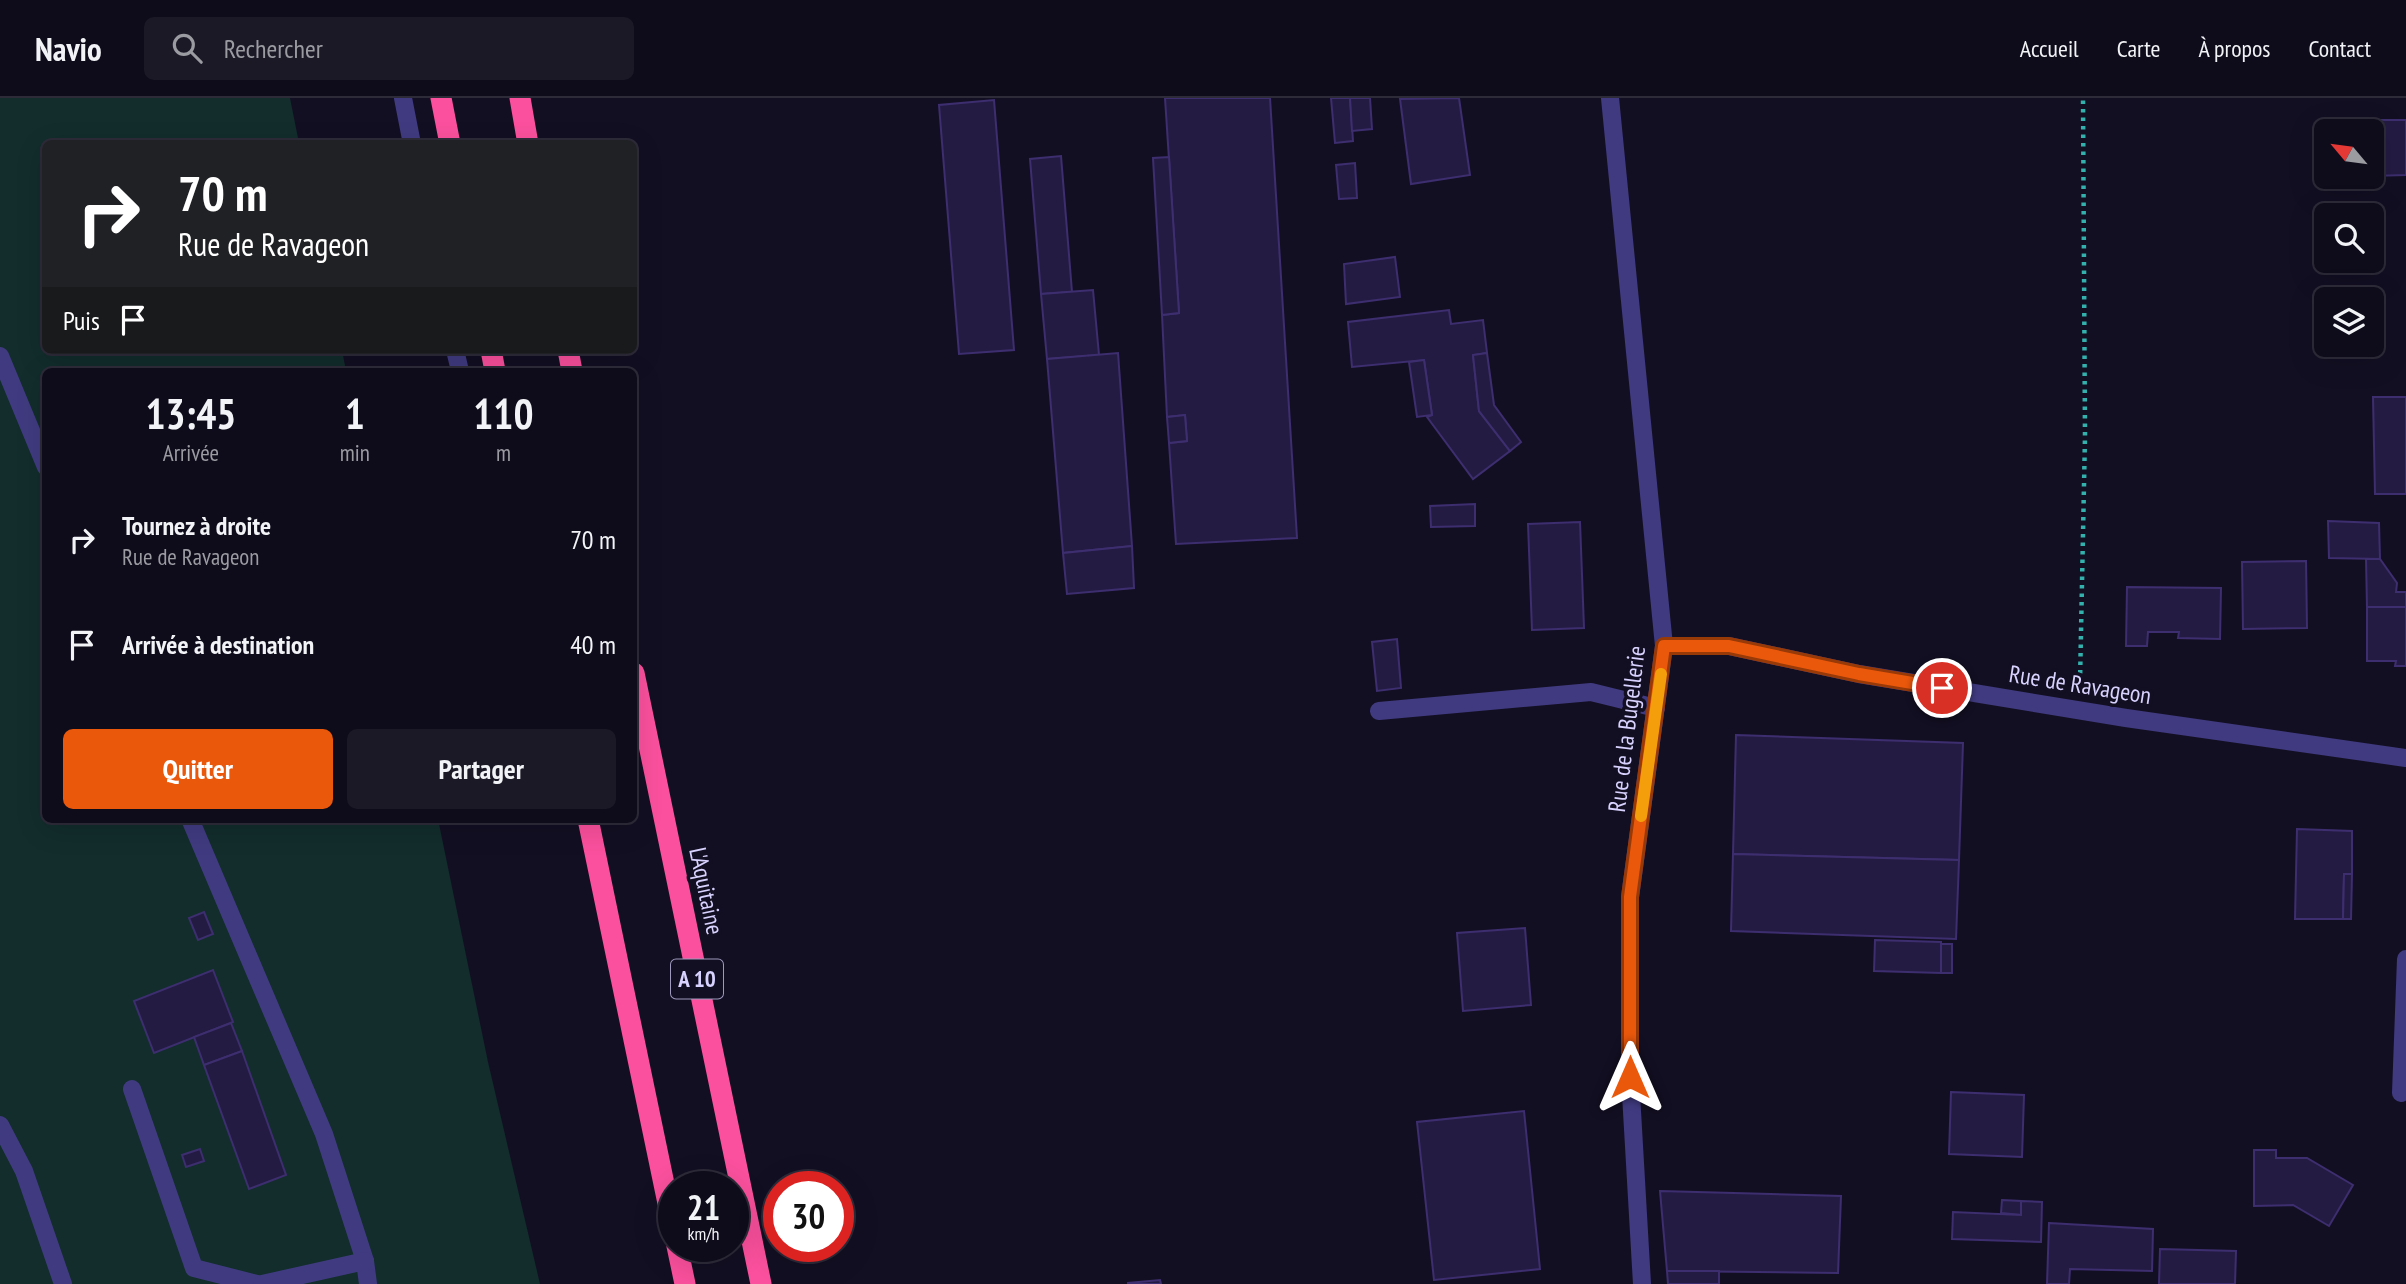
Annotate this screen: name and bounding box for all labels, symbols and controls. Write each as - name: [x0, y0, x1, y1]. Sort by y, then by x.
- search box: [144, 17, 634, 80]
- text: Navio: [35, 27, 102, 70]
- icon: search: [168, 29, 206, 67]
- text: Rechercher: [224, 32, 323, 65]
- text: Accueil: [2020, 33, 2079, 64]
- text: Carte: [2117, 33, 2160, 64]
- text: À propos: [2198, 33, 2270, 64]
- text: Contact: [2308, 33, 2371, 64]
- north arrow: [2314, 119, 2384, 189]
- map controls: [2314, 119, 2384, 357]
- text: 70 m: [178, 161, 267, 225]
- icon: right: [63, 168, 154, 259]
- button: search: [2314, 203, 2384, 273]
- text: Rue de Ravageon: [178, 223, 369, 265]
- button: layers: [2314, 287, 2384, 357]
- icon: arrive: [114, 301, 152, 339]
- text: Puis: [63, 304, 100, 337]
- text: 13:45: [145, 386, 236, 441]
- text: 1: [345, 386, 365, 441]
- text: 110: [473, 386, 534, 441]
- text: Arrivée: [163, 438, 219, 467]
- text: min: [340, 438, 370, 467]
- text: m: [496, 438, 511, 467]
- text: Tournez à droite: [122, 509, 271, 542]
- icon: right: [63, 521, 101, 559]
- text: 70 m: [570, 523, 616, 556]
- text: Rue de Ravageon: [122, 542, 259, 571]
- icon: arrive: [63, 626, 101, 664]
- text: Arrivée à destination: [122, 628, 314, 661]
- text: 40 m: [570, 628, 616, 661]
- street label: Rue de la Bugellerie: [1601, 644, 1652, 814]
- pin: [1912, 658, 1972, 718]
- street label: Rue de Ravageon: [2007, 658, 2153, 711]
- icon: arrive: [1923, 669, 1961, 707]
- button: Quitter: [63, 729, 333, 809]
- button: Partager: [347, 729, 616, 809]
- street label: L'Aquitaine: [682, 844, 731, 937]
- road number: A 10: [671, 960, 723, 998]
- position arrow: [1593, 1040, 1667, 1114]
- speed limit sign: 30: [763, 1171, 854, 1262]
- text: 21: [687, 1184, 720, 1230]
- text: km/h: [688, 1222, 719, 1245]

